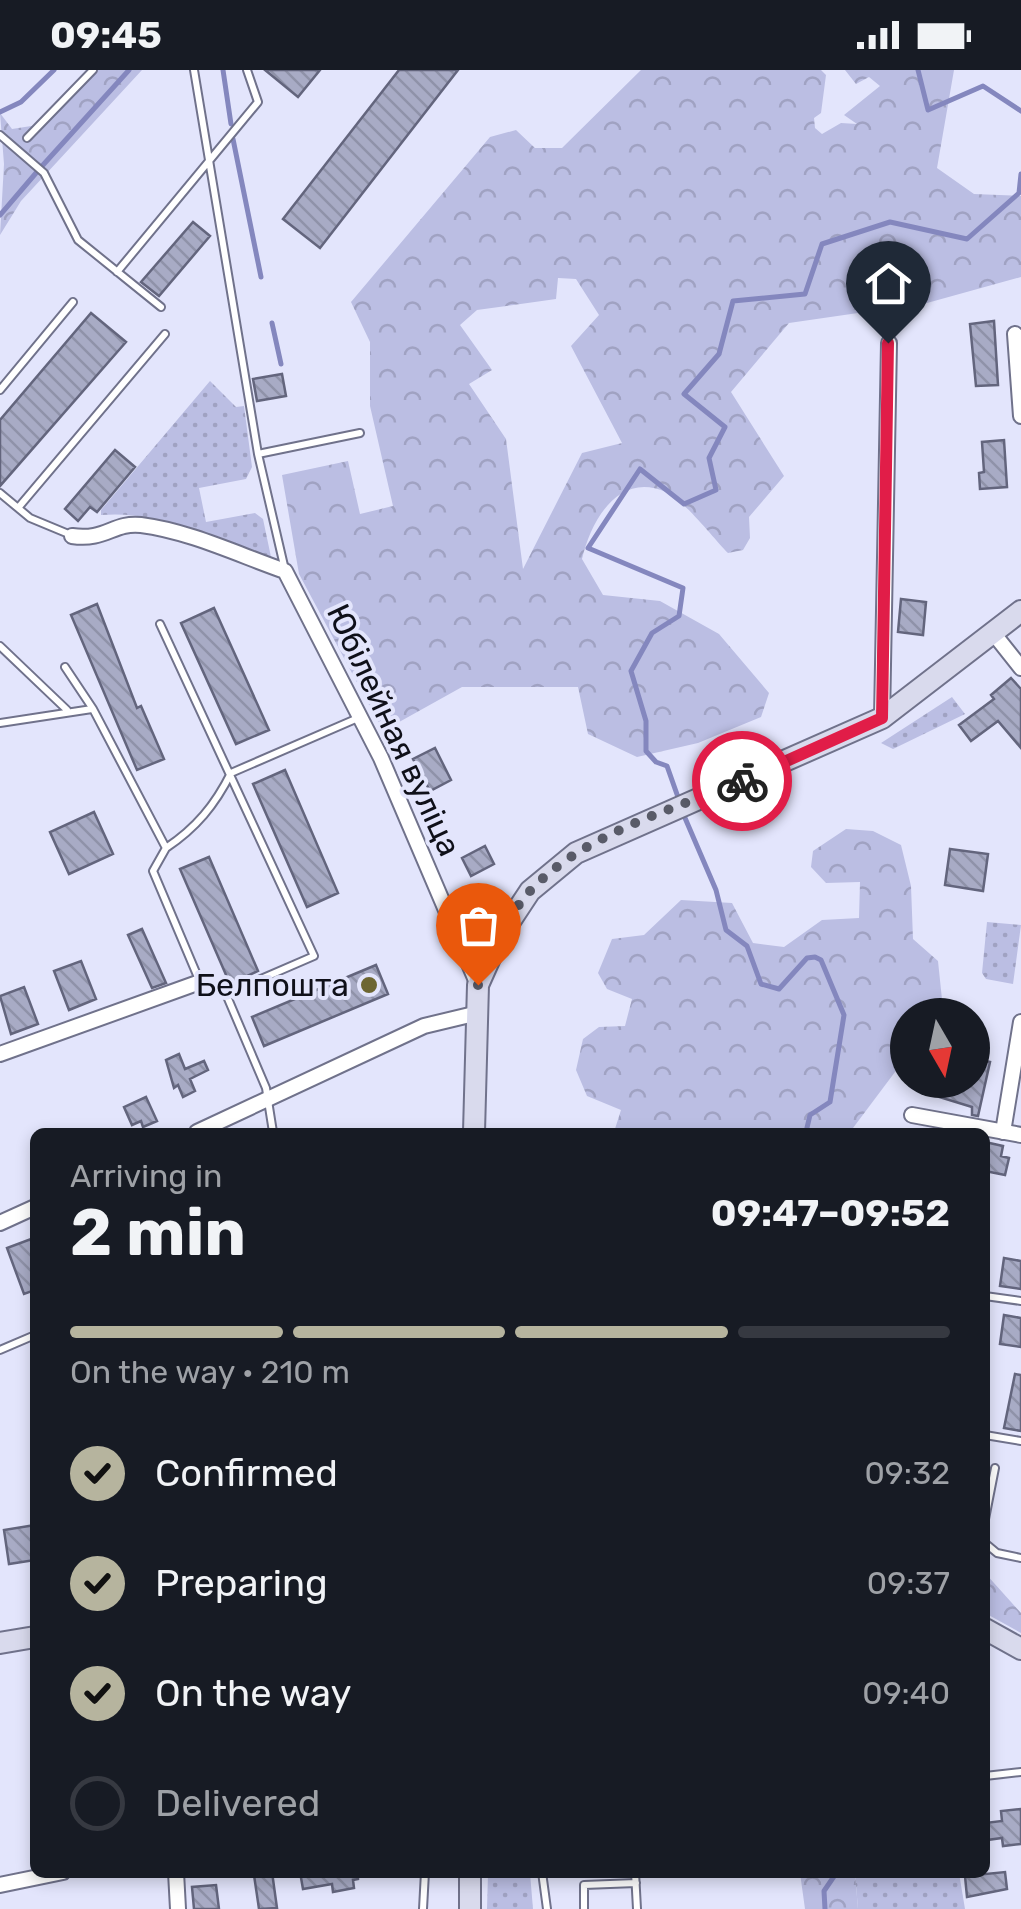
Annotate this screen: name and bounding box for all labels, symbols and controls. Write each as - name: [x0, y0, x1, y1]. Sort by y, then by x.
- text: 09:45: [50, 12, 162, 58]
- pin: [846, 241, 931, 344]
- icon: home: [861, 256, 916, 311]
- street label: Юбілейная вуліца: [319, 598, 469, 862]
- courier: [692, 731, 792, 831]
- icon: bike: [715, 754, 770, 809]
- pin: [436, 883, 521, 986]
- icon: bag: [451, 898, 506, 953]
- place label: Белпошта: [196, 966, 349, 1004]
- marker: Белпошта: [358, 974, 380, 996]
- north arrow: [890, 998, 990, 1098]
- map controls: [890, 998, 990, 1098]
- text: Arriving in: [70, 1157, 222, 1195]
- text: 09:47–09:52: [711, 1190, 950, 1236]
- text: 2 min: [70, 1194, 246, 1271]
- text: On the way · 210 m: [70, 1353, 350, 1391]
- icon: check: [70, 1446, 125, 1501]
- text: Confirmed: [155, 1450, 338, 1496]
- text: 09:32: [864, 1454, 950, 1492]
- icon: check: [70, 1556, 125, 1611]
- text: Preparing: [155, 1560, 328, 1606]
- text: 09:37: [867, 1564, 950, 1602]
- icon: check: [70, 1666, 125, 1721]
- text: On the way: [155, 1670, 351, 1716]
- text: 09:40: [862, 1674, 950, 1712]
- text: Delivered: [155, 1780, 320, 1826]

